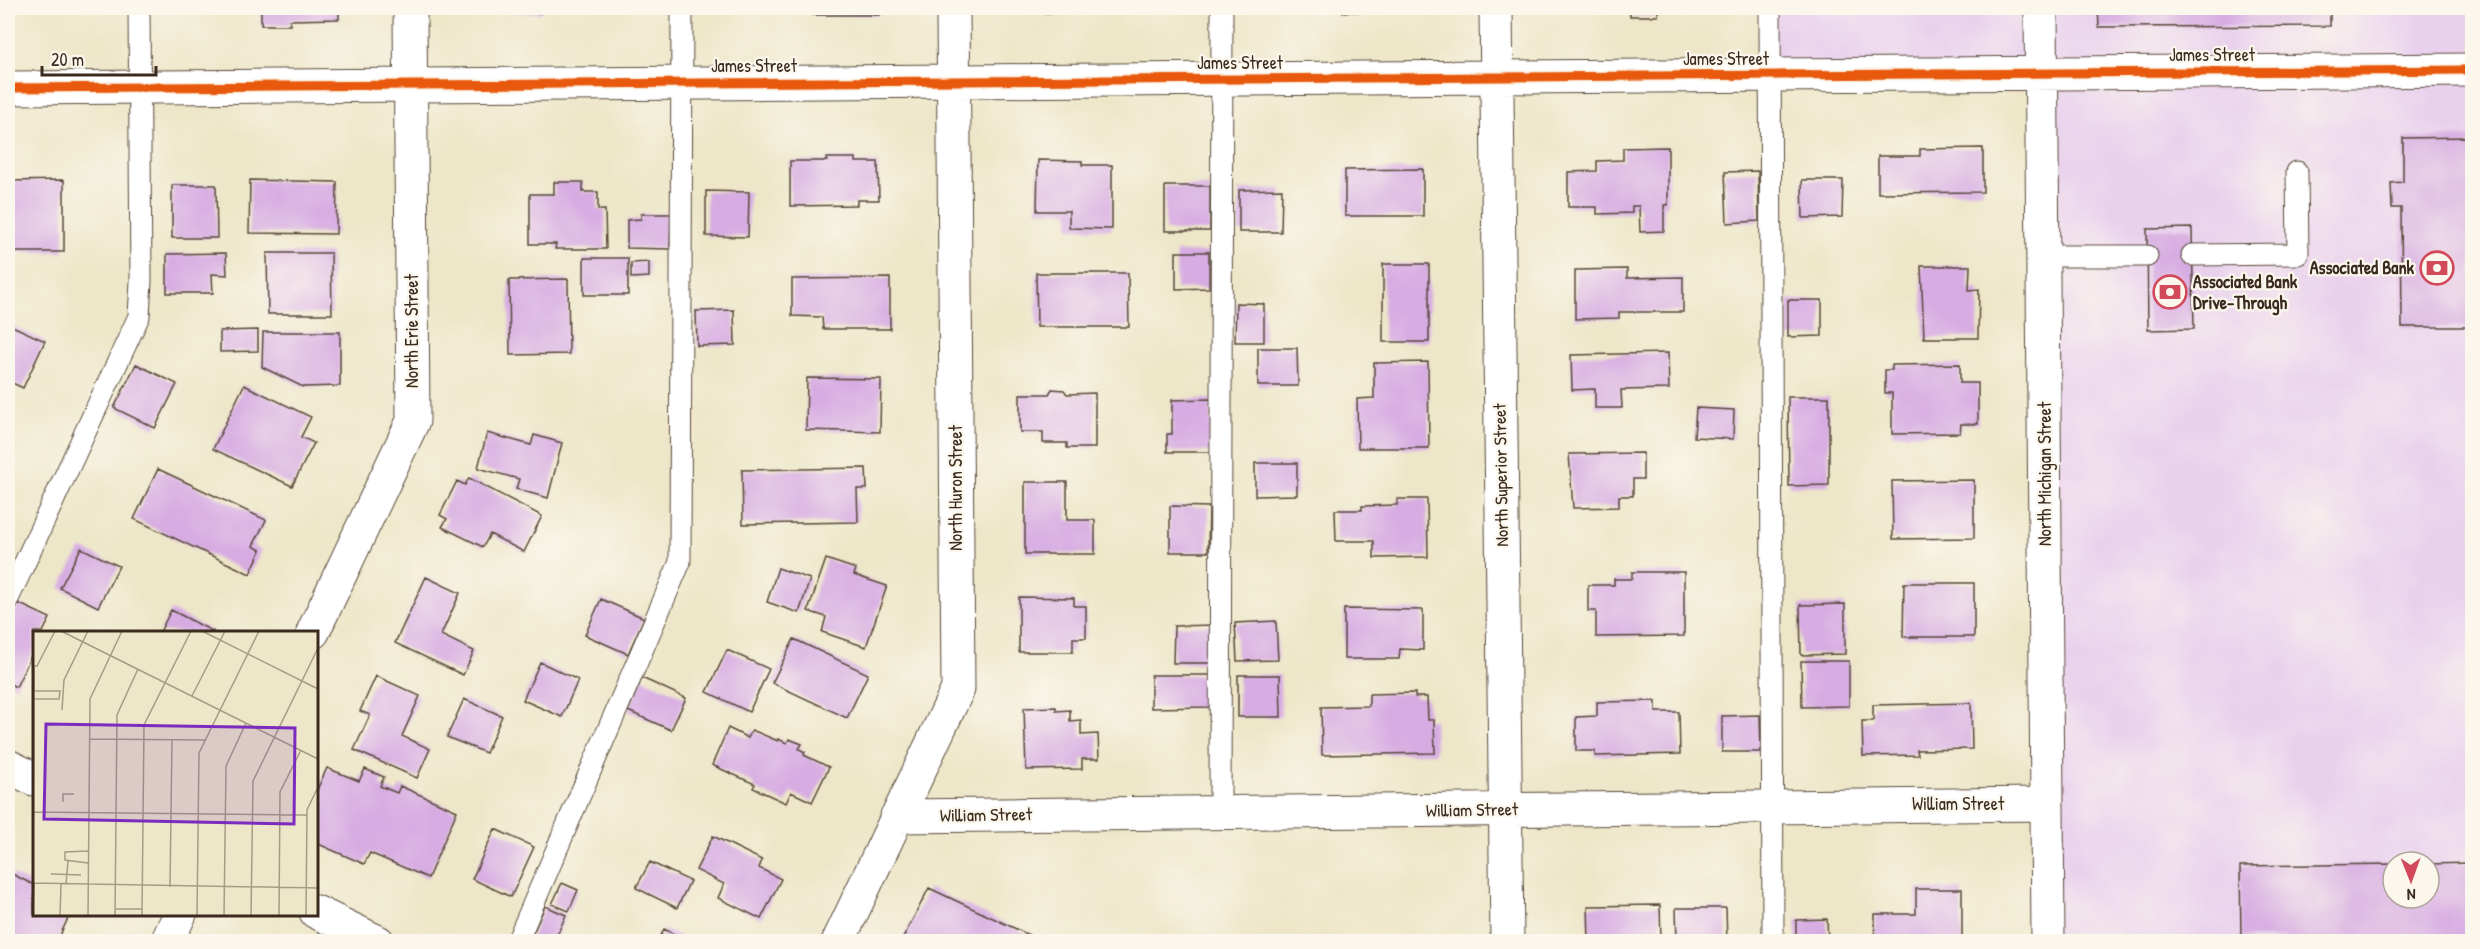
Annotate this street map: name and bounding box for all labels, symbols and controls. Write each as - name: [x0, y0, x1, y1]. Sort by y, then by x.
- scale bar: [42, 39, 156, 77]
- street label: James Street: [2169, 42, 2256, 67]
- street label: James Street: [1683, 46, 1770, 71]
- text: 20 m: [51, 47, 84, 72]
- street label: James Street: [1197, 50, 1284, 75]
- street label: James Street: [711, 53, 798, 78]
- bank icon: Associated Bank: [2419, 250, 2455, 286]
- place label: Associated Bank: [2310, 255, 2415, 280]
- place label: Associated Bank Drive-Through: [2193, 269, 2298, 316]
- street label: North Erie Street: [399, 273, 424, 388]
- bank icon: Associated Bank Drive-Through: [2152, 274, 2188, 310]
- street label: North Michigan Street: [2032, 401, 2057, 546]
- street label: North Superior Street: [1487, 402, 1514, 547]
- street label: North Huron Street: [943, 424, 968, 551]
- inset map: [33, 631, 318, 916]
- street label: William Street: [1912, 791, 2005, 816]
- street label: William Street: [1426, 796, 1519, 823]
- street label: William Street: [940, 801, 1033, 828]
- north arrow: [2381, 850, 2441, 910]
- text: N: [2406, 884, 2416, 906]

